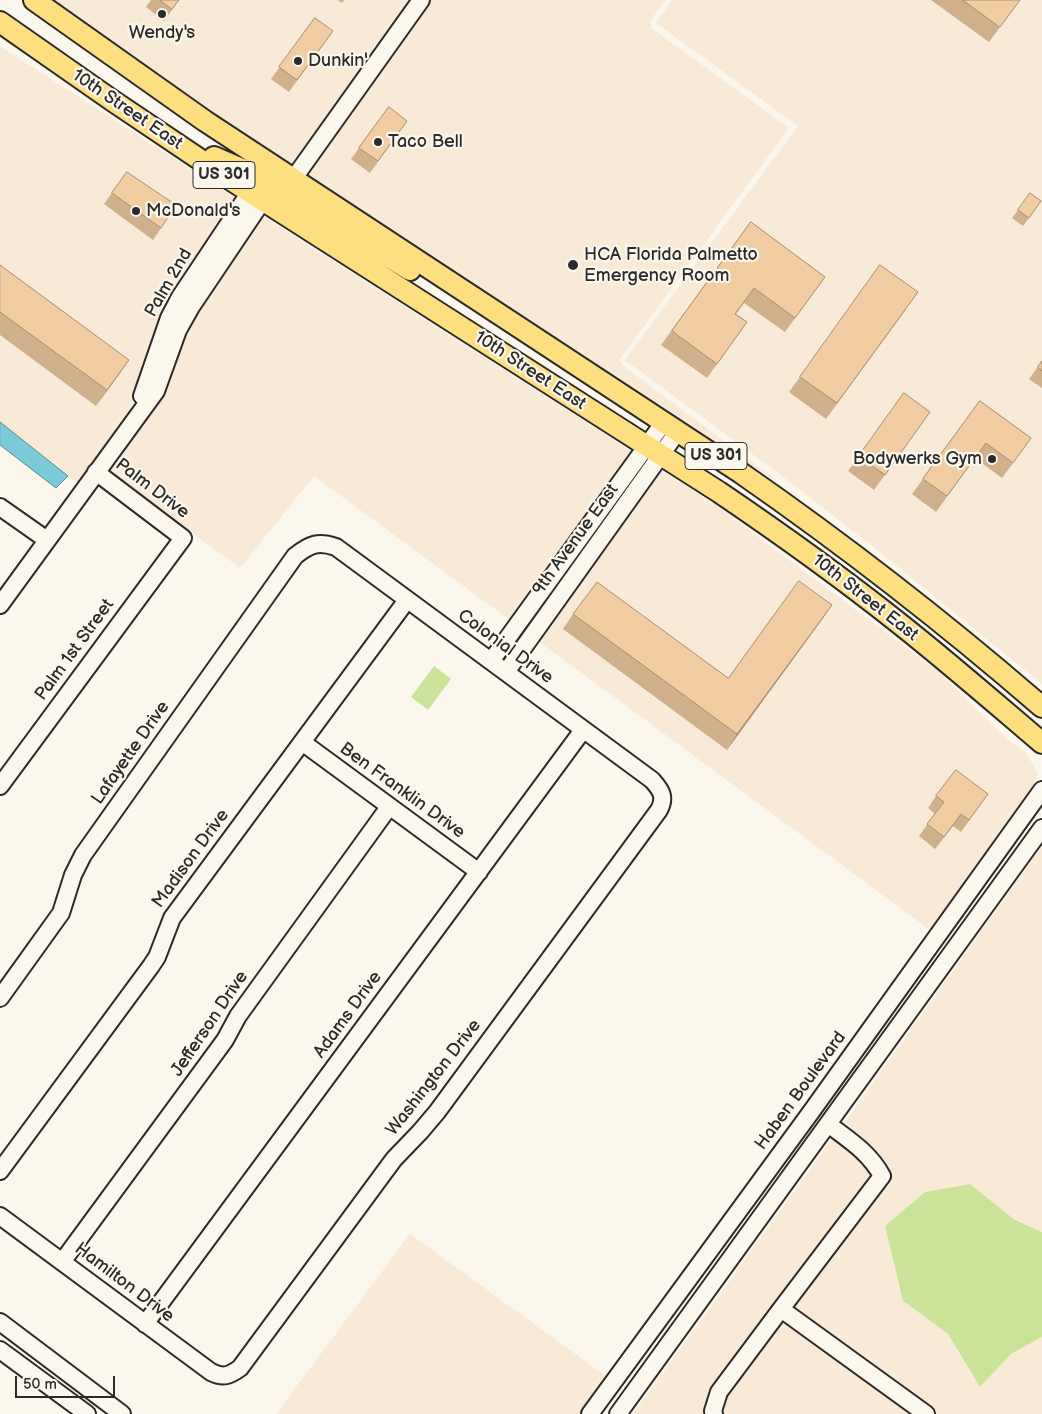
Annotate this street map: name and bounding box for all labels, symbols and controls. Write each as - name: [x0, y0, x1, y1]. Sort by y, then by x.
- marker: Wendy's: [156, 8, 168, 20]
- place label: Wendy's: [129, 22, 195, 44]
- place label: Dunkin': [308, 50, 368, 72]
- marker: Dunkin': [292, 55, 304, 67]
- street label: 10th Street East: [68, 65, 186, 155]
- place label: Taco Bell: [388, 131, 463, 153]
- marker: Taco Bell: [372, 136, 384, 148]
- road number: US 301: [193, 162, 255, 188]
- place label: McDonald's: [146, 200, 240, 222]
- marker: McDonald's: [130, 205, 142, 217]
- place label: HCA Florida Palmetto Emergency Room: [584, 244, 758, 286]
- street label: Palm 2nd: [141, 245, 197, 321]
- marker: HCA Florida Palmetto Emergency Room: [566, 258, 580, 272]
- street label: 10th Street East: [470, 327, 590, 415]
- road number: US 301: [685, 442, 747, 470]
- place label: Bodywerks Gym: [853, 448, 982, 470]
- marker: Bodywerks Gym: [986, 453, 998, 465]
- street label: Palm Drive: [111, 454, 193, 524]
- street label: 9th Avenue East: [528, 480, 624, 600]
- street label: 10th Street East: [808, 550, 922, 646]
- street label: Palm 1st Street: [31, 595, 119, 705]
- street label: Colonial Drive: [453, 605, 557, 689]
- street label: Lafayette Drive: [87, 697, 175, 809]
- street label: Ben Franklin Drive: [335, 738, 469, 844]
- street label: Madison Drive: [148, 805, 234, 913]
- street label: Jefferson Drive: [167, 967, 253, 1081]
- street label: Adams Drive: [309, 967, 387, 1063]
- street label: Washington Drive: [382, 1016, 486, 1140]
- street label: Haben Boulevard: [751, 1028, 851, 1154]
- street label: Hamilton Drive: [70, 1239, 178, 1327]
- scale bar: [18, 1366, 118, 1398]
- text: 50 m: [23, 1375, 57, 1394]

